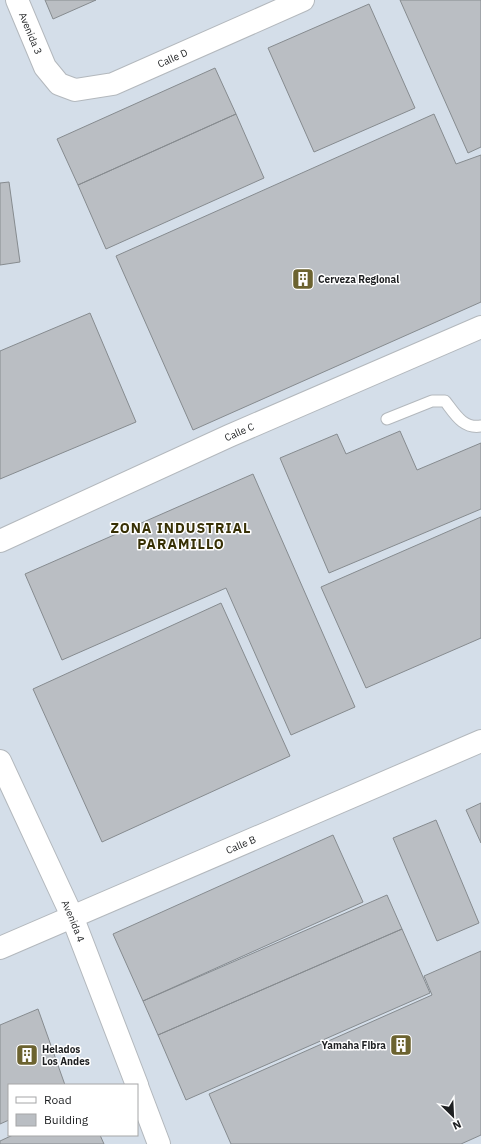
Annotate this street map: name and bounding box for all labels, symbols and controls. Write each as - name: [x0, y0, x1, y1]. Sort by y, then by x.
- street label: Avenida 3: [16, 10, 45, 56]
- street label: Calle D: [155, 45, 190, 70]
- building icon: Cerveza Regional: [290, 266, 316, 292]
- place label: Cerveza Regional: [318, 273, 399, 286]
- street label: Calle C: [222, 419, 256, 444]
- district label: ZONA INDUSTRIAL PARAMILLO: [110, 519, 252, 553]
- street label: Calle B: [224, 832, 258, 857]
- street label: Avenida 4: [59, 898, 88, 944]
- building icon: Yamaha Fibra: [388, 1032, 414, 1058]
- place label: Yamaha Fibra: [321, 1039, 386, 1052]
- building icon: Helados Los Andes: [14, 1042, 40, 1068]
- place label: Helados Los Andes: [42, 1043, 90, 1068]
- legend: [8, 1084, 138, 1136]
- text: Road: [44, 1092, 72, 1107]
- north arrow: [433, 1096, 473, 1136]
- text: Building: [44, 1112, 89, 1127]
- text: N: [451, 1117, 464, 1133]

